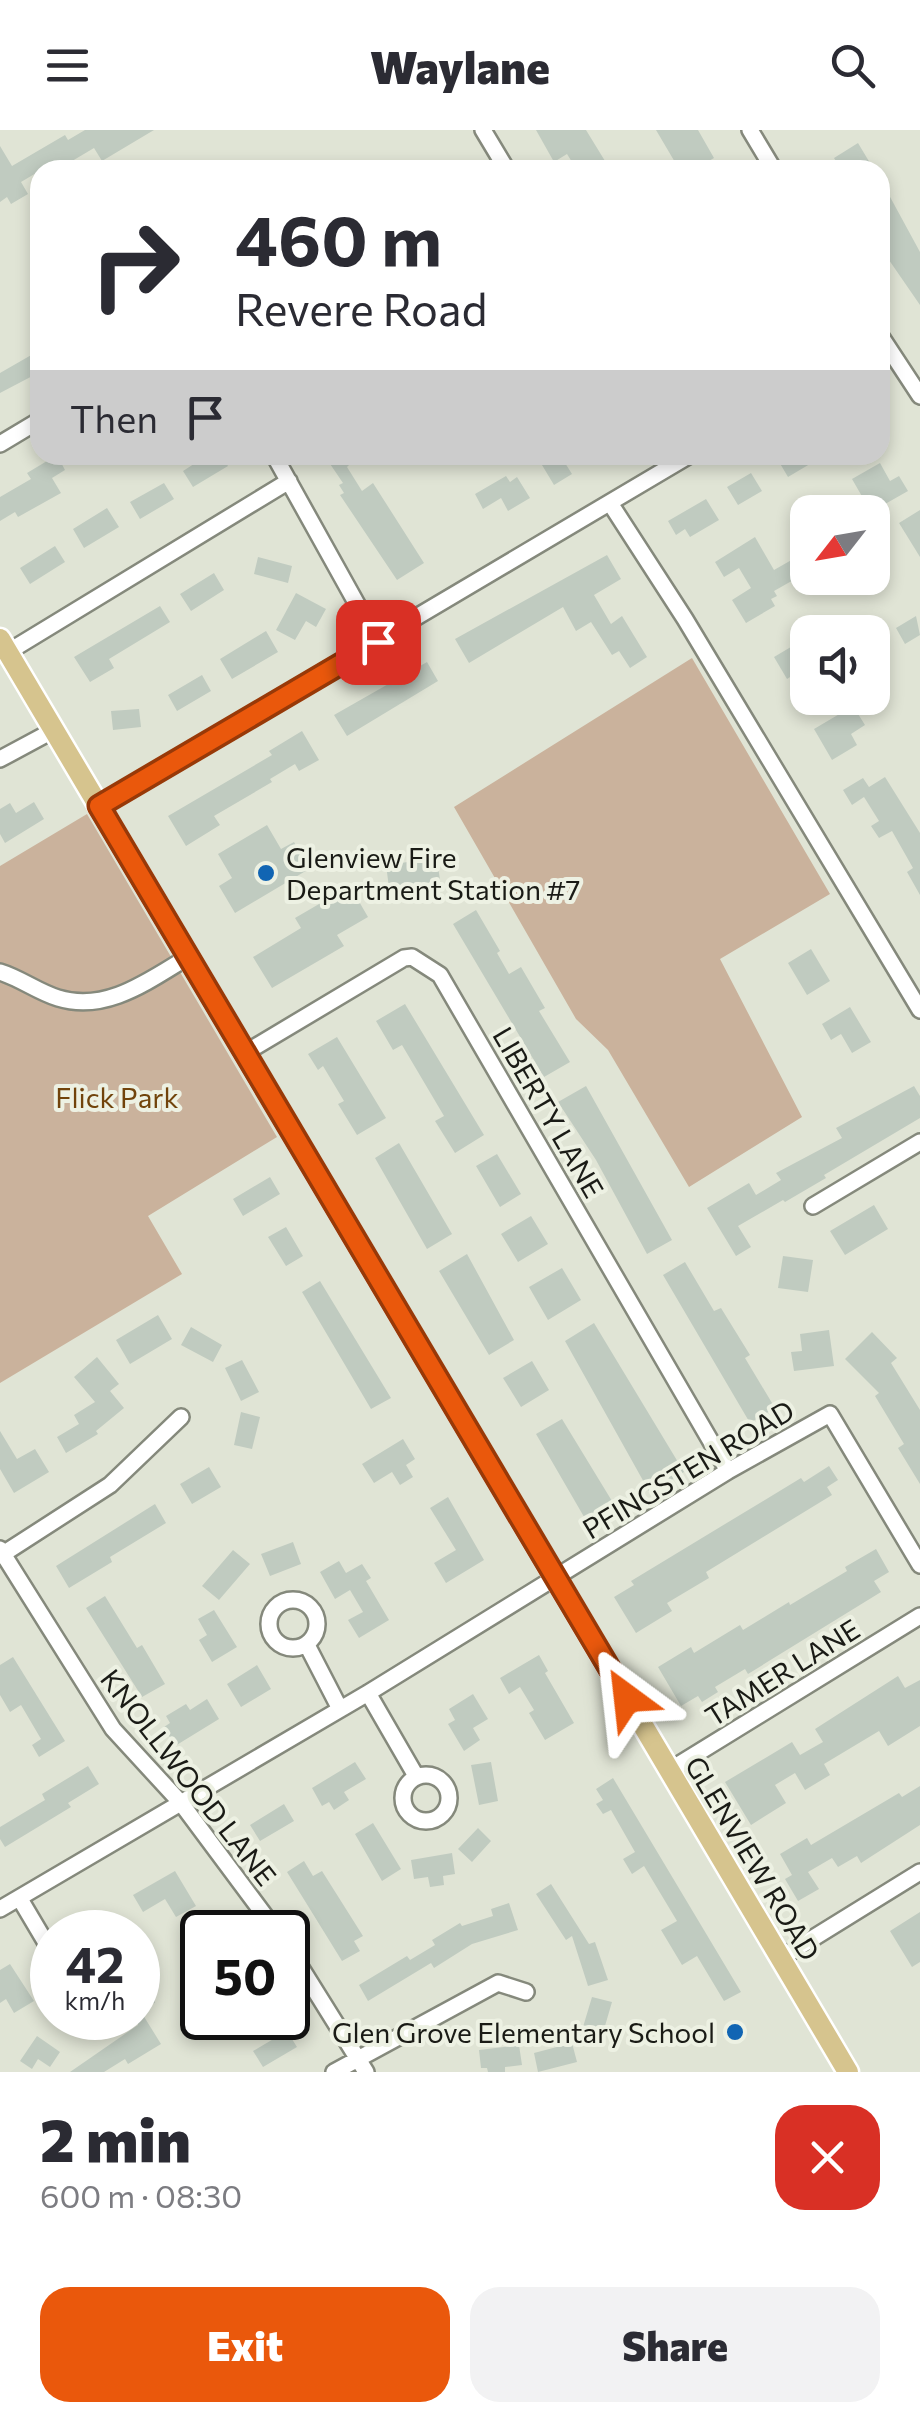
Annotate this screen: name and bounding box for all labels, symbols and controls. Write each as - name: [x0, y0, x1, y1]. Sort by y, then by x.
- icon: menu: [40, 38, 95, 93]
- text: Waylane: [370, 38, 550, 93]
- icon: search: [825, 38, 880, 93]
- text: 460 m: [235, 195, 442, 280]
- icon: right: [70, 200, 200, 330]
- text: Revere Road: [235, 280, 488, 335]
- icon: arrive: [178, 390, 233, 445]
- text: Then: [70, 394, 158, 441]
- north arrow: [790, 495, 890, 595]
- map controls: [790, 495, 890, 715]
- pin: [336, 600, 421, 685]
- icon: arrive: [351, 615, 406, 670]
- button: sound: [790, 615, 890, 715]
- place label: Glenview Fire Department Station #7: [286, 840, 580, 906]
- marker: Glenview Fire Department Station #7: [255, 862, 277, 884]
- street label: LIBERTY LANE: [486, 1021, 612, 1203]
- park label: Flick Park: [55, 1080, 179, 1114]
- street label: PFINGSTEN ROAD: [576, 1392, 800, 1546]
- street label: TAMER LANE: [699, 1611, 865, 1733]
- position arrow: [575, 1646, 679, 1750]
- street label: KNOLLWOOD LANE: [94, 1662, 284, 1892]
- street label: GLENVIEW ROAD: [679, 1750, 827, 1966]
- speed limit sign: 50: [180, 1910, 310, 2040]
- text: 42: [66, 1932, 124, 1993]
- text: km/h: [65, 1985, 125, 2015]
- place label: Glen Grove Elementary School: [332, 2015, 715, 2049]
- marker: Glen Grove Elementary School: [724, 2021, 746, 2043]
- text: 2 min: [40, 2101, 191, 2174]
- button: close: [775, 2105, 880, 2210]
- text: 600 m · 08:30: [40, 2175, 242, 2215]
- button: Exit: [40, 2287, 450, 2402]
- button: Share: [470, 2287, 880, 2402]

